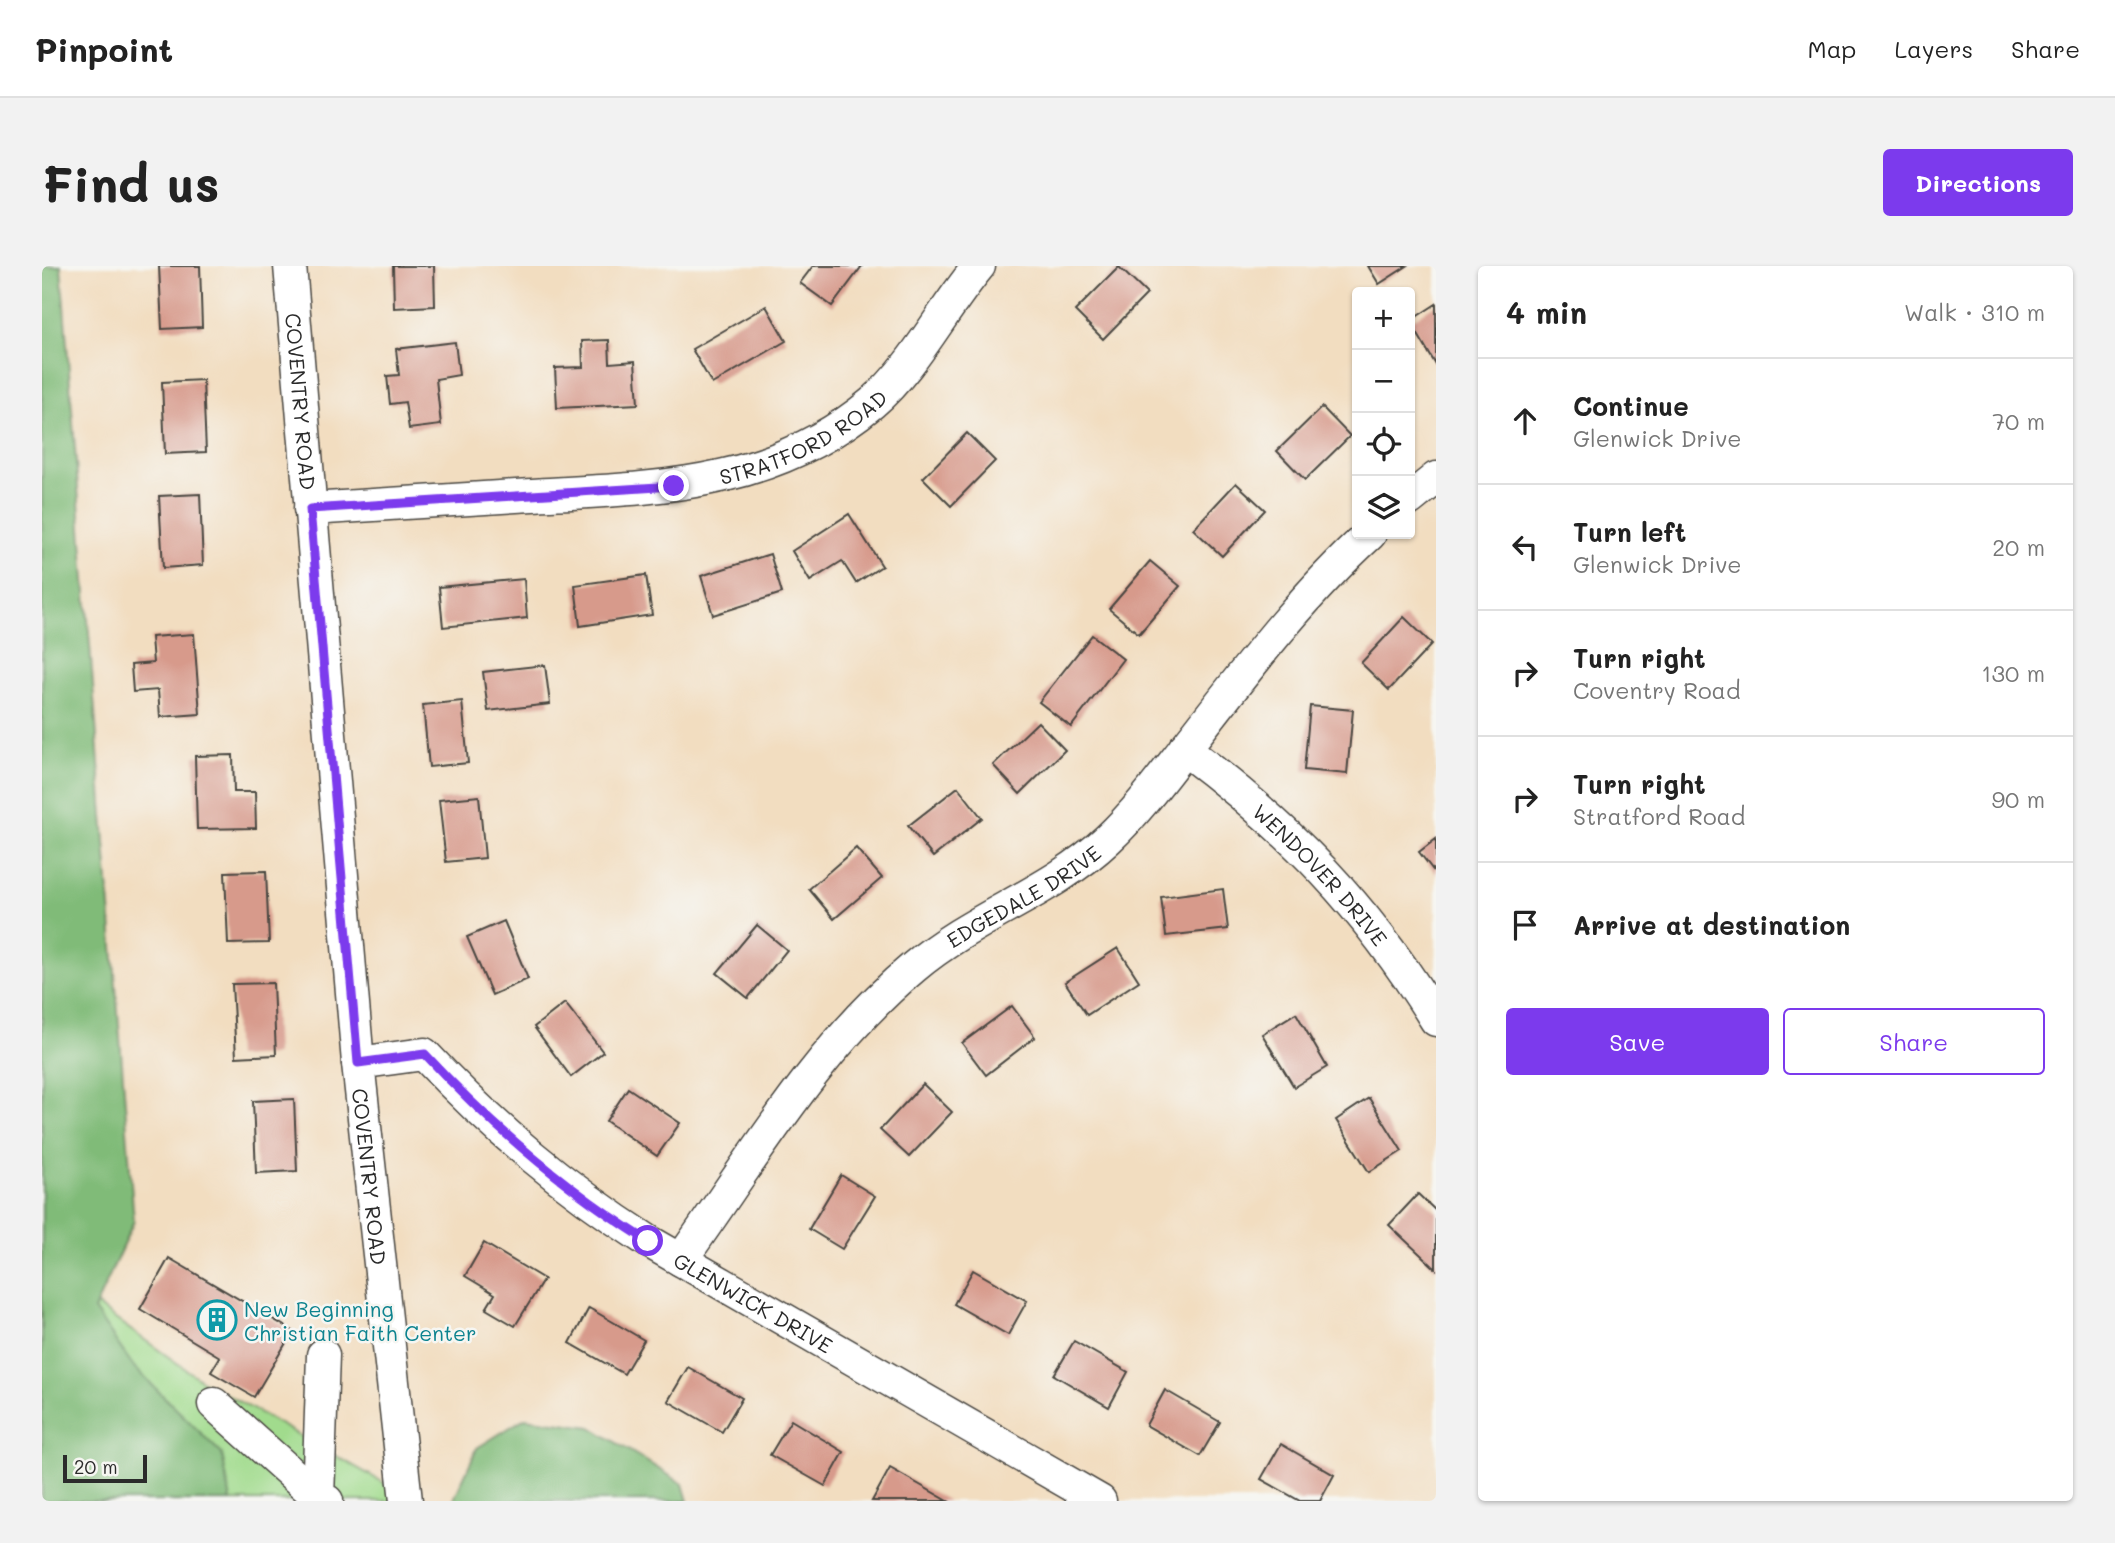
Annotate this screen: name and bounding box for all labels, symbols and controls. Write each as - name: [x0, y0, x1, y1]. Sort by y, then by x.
- text: Pinpoint: [35, 27, 173, 70]
- text: Map: [1808, 33, 1856, 64]
- text: Layers: [1894, 33, 1973, 64]
- text: Share: [2011, 33, 2080, 64]
- button: Directions: [1883, 149, 2073, 216]
- text: Find us: [42, 151, 220, 214]
- map controls: [1352, 287, 1415, 539]
- button: +: [1352, 287, 1415, 350]
- text: 4 min: [1506, 292, 1587, 332]
- text: Walk · 310 m: [1904, 297, 2045, 327]
- street label: COVENTRY ROAD: [281, 312, 323, 491]
- button: −: [1352, 350, 1415, 413]
- street label: STRATFORD ROAD: [717, 383, 892, 489]
- text: Continue: [1573, 389, 1689, 423]
- icon: ahead: [1506, 402, 1544, 440]
- text: 70 m: [1992, 406, 2045, 436]
- button: locate: [1352, 413, 1415, 476]
- text: Glenwick Drive: [1573, 423, 1742, 453]
- route end: [658, 470, 689, 501]
- button: layers: [1352, 476, 1415, 539]
- text: Turn left: [1573, 515, 1686, 549]
- icon: left: [1506, 528, 1544, 566]
- text: 20 m: [1992, 532, 2045, 562]
- text: Glenwick Drive: [1573, 549, 1742, 579]
- text: Turn right: [1573, 641, 1706, 675]
- icon: right: [1506, 654, 1544, 692]
- text: 130 m: [1981, 658, 2045, 688]
- text: Coventry Road: [1573, 675, 1741, 705]
- text: Turn right: [1573, 767, 1706, 801]
- icon: right: [1506, 780, 1544, 818]
- text: 90 m: [1992, 784, 2045, 814]
- street label: WENDOVER DRIVE: [1248, 797, 1394, 951]
- text: Stratford Road: [1573, 801, 1745, 831]
- street label: EDGEDALE DRIVE: [941, 838, 1106, 953]
- icon: arrive: [1506, 906, 1544, 944]
- text: Arrive at destination: [1573, 908, 1850, 942]
- button: Save: [1506, 1008, 1769, 1075]
- button: Share: [1783, 1008, 2045, 1075]
- street label: COVENTRY ROAD: [347, 1087, 394, 1266]
- route start: [632, 1225, 663, 1256]
- street label: GLENWICK DRIVE: [669, 1245, 838, 1358]
- place label: New Beginning Christian Faith Center: [244, 1295, 477, 1346]
- building icon: New Beginning Christian Faith Center: [196, 1299, 238, 1341]
- scale bar: [63, 1452, 147, 1484]
- text: 20 m: [74, 1454, 118, 1479]

